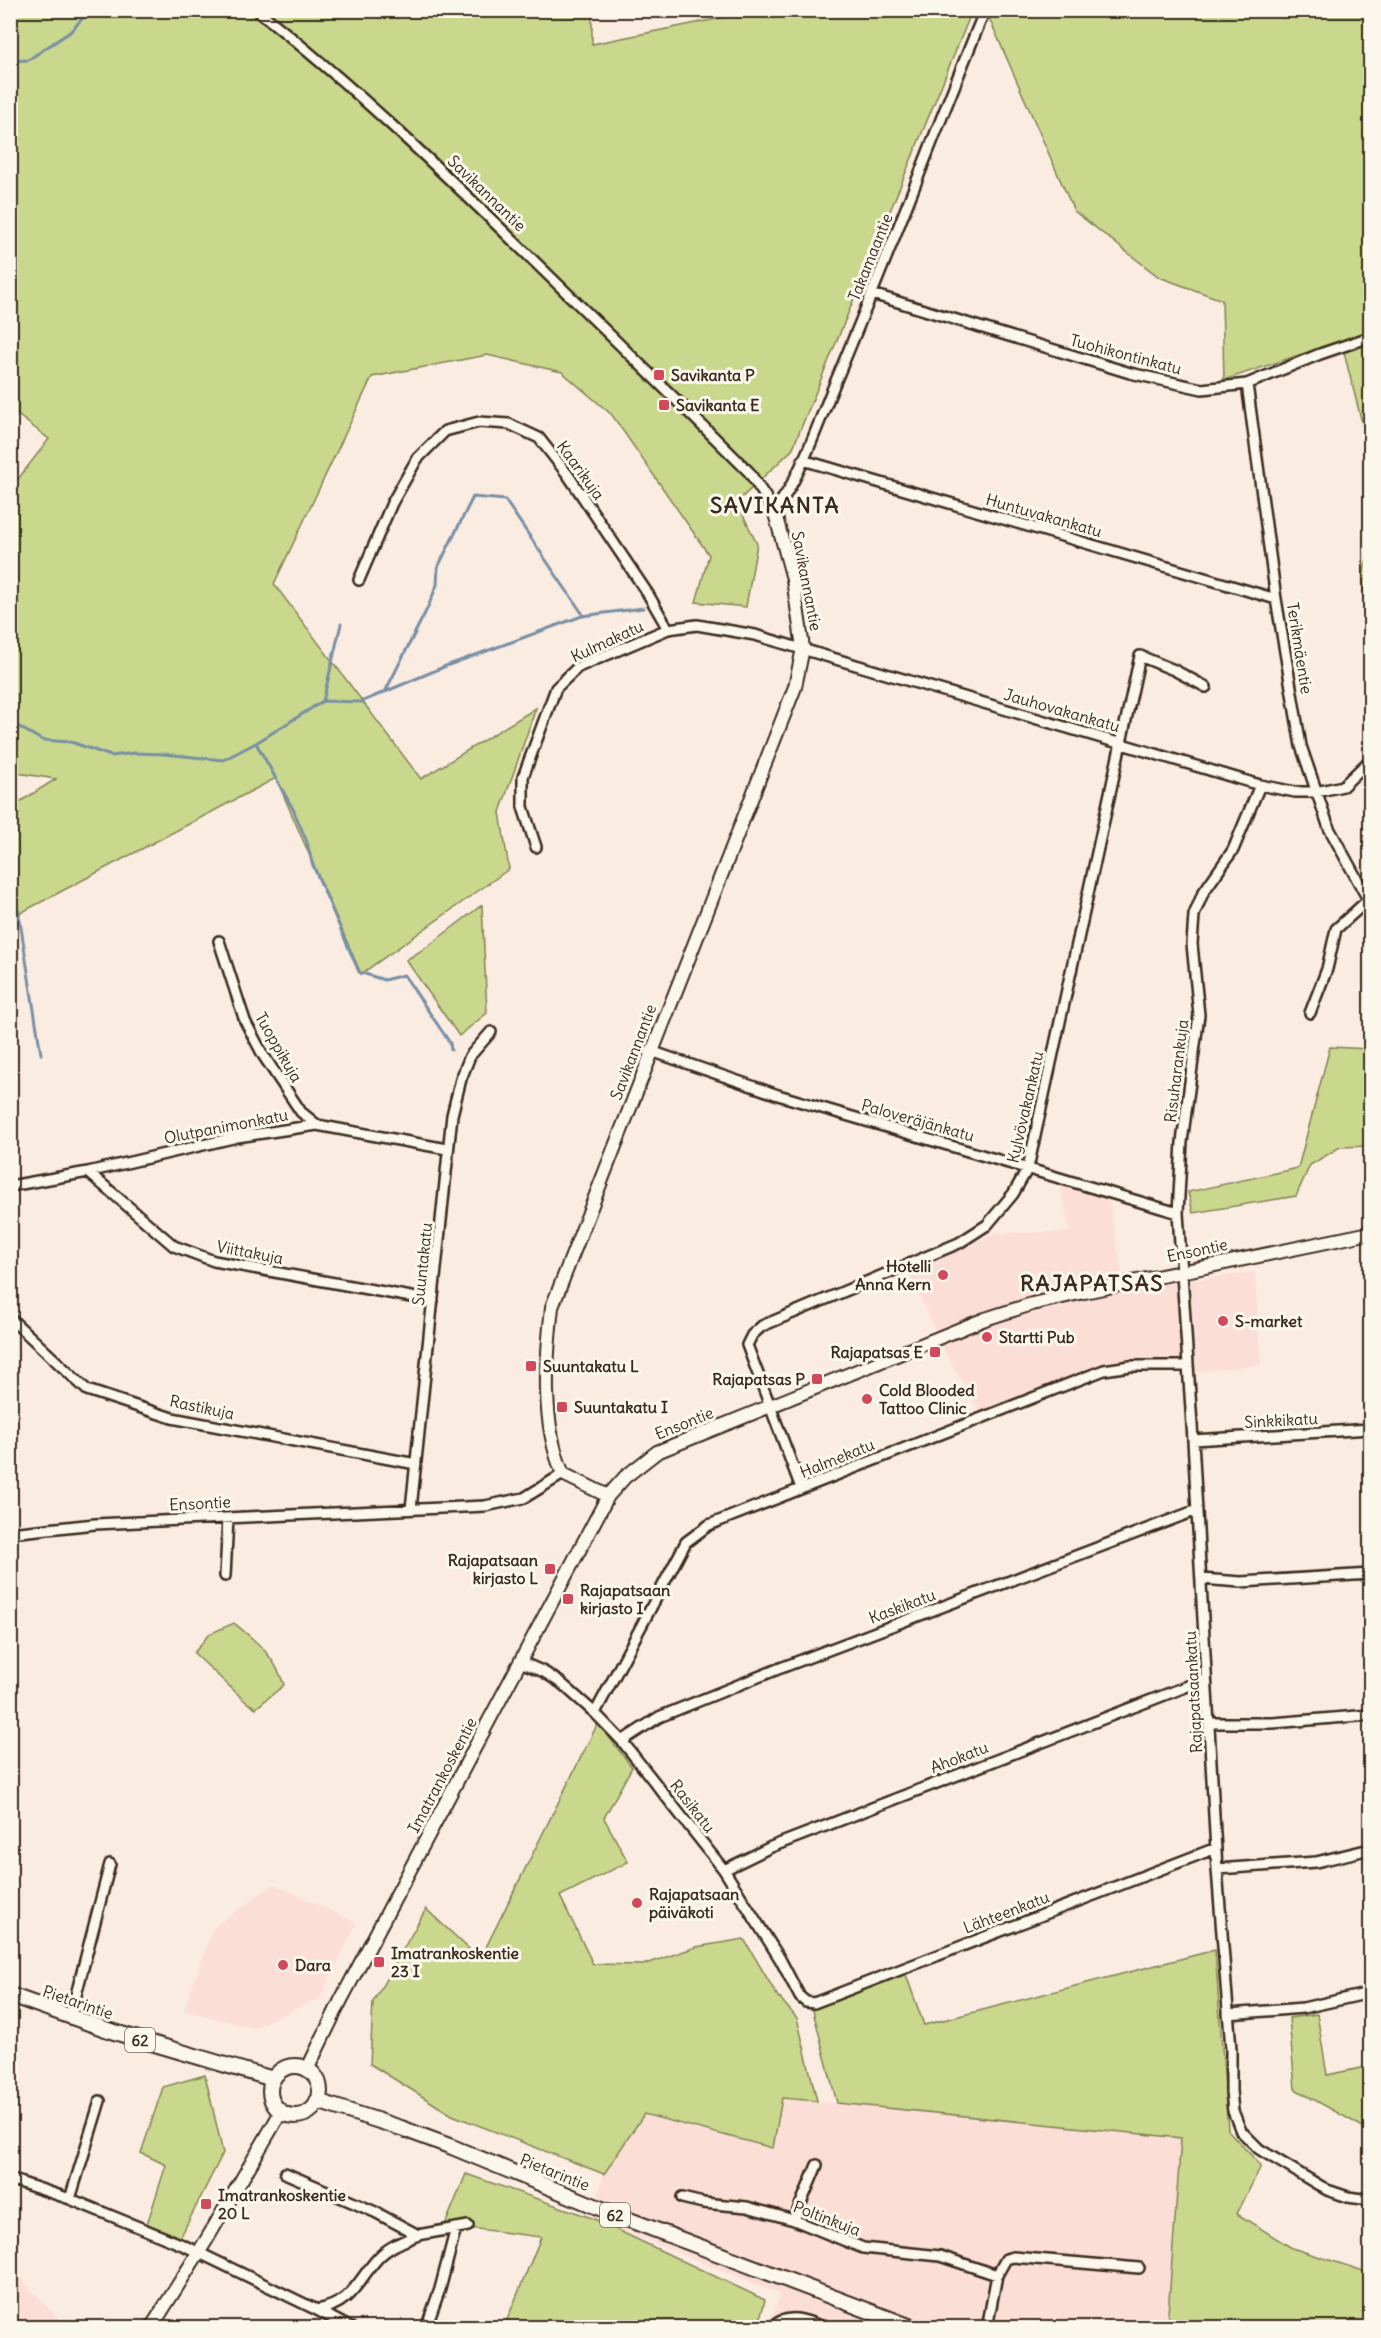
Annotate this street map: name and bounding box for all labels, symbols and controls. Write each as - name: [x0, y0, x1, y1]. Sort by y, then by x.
- street label: Savikannantie: [444, 151, 530, 235]
- street label: Takamaantie: [843, 210, 897, 304]
- street label: Tuohikontinkatu: [1068, 330, 1184, 378]
- place label: Savikanta P: [671, 365, 755, 385]
- marker: Savikanta P: [652, 368, 666, 382]
- place label: Savikanta E: [676, 395, 759, 415]
- marker: Savikanta E: [657, 398, 671, 412]
- street label: Kaarikuja: [553, 436, 609, 504]
- street label: Huntuvakankatu: [984, 489, 1104, 541]
- district label: SAVIKANTA: [710, 491, 840, 519]
- street label: Savikannantie: [788, 530, 826, 632]
- street label: Terikmäentie: [1283, 601, 1317, 695]
- street label: Kulmakatu: [568, 616, 646, 666]
- street label: Jauhovakankatu: [1002, 684, 1122, 736]
- street label: Savikannantie: [606, 1001, 660, 1103]
- street label: Tuoppikuja: [251, 1008, 307, 1086]
- street label: Risuharankuja: [1160, 1018, 1192, 1124]
- street label: Kylvövakankatu: [1002, 1049, 1048, 1165]
- street label: Paloveräjänkatu: [859, 1094, 977, 1146]
- street label: Olutpanimonkatu: [162, 1104, 290, 1148]
- street label: Suuntakatu: [408, 1222, 436, 1306]
- street label: Ensontie: [1165, 1234, 1229, 1266]
- street label: Viittakuja: [215, 1236, 285, 1268]
- place label: Hotelli Anna Kern: [855, 1256, 931, 1294]
- marker: Hotelli Anna Kern: [936, 1268, 950, 1282]
- district label: RAJAPATSAS: [1020, 1269, 1164, 1297]
- place label: S-market: [1235, 1311, 1303, 1331]
- marker: S-market: [1216, 1314, 1230, 1328]
- place label: Startti Pub: [999, 1327, 1075, 1347]
- marker: Startti Pub: [980, 1330, 994, 1344]
- place label: Rajapatsas E: [831, 1342, 923, 1363]
- marker: Rajapatsas E: [928, 1345, 942, 1359]
- place label: Suuntakatu L: [543, 1356, 639, 1376]
- marker: Suuntakatu L: [524, 1359, 538, 1373]
- place label: Rajapatsas P: [712, 1369, 805, 1390]
- marker: Rajapatsas P: [810, 1372, 824, 1386]
- place label: Cold Blooded Tattoo Clinic: [879, 1380, 975, 1418]
- street label: Rastikuja: [168, 1390, 236, 1424]
- marker: Cold Blooded Tattoo Clinic: [860, 1392, 874, 1406]
- place label: Suuntakatu I: [574, 1397, 668, 1417]
- marker: Suuntakatu I: [555, 1400, 569, 1414]
- street label: Ensontie: [652, 1402, 716, 1444]
- street label: Sinkkikatu: [1244, 1408, 1318, 1432]
- street label: Halmekatu: [797, 1434, 877, 1482]
- street label: Ensontie: [169, 1491, 231, 1515]
- place label: Rajapatsaan kirjasto L: [448, 1550, 538, 1588]
- marker: Rajapatsaan kirjasto L: [543, 1562, 557, 1576]
- place label: Rajapatsaan kirjasto I: [580, 1580, 670, 1618]
- street label: Kaskikatu: [866, 1584, 938, 1628]
- marker: Rajapatsaan kirjasto I: [561, 1592, 575, 1606]
- street label: Rajapatsaankatu: [1180, 1630, 1206, 1754]
- street label: Imatrankoskentie: [403, 1714, 481, 1836]
- street label: Ahokatu: [927, 1737, 991, 1777]
- street label: Rasikatu: [666, 1775, 720, 1837]
- place label: Rajapatsaan päiväkoti: [649, 1884, 739, 1923]
- street label: Lähteenkatu: [960, 1886, 1052, 1938]
- marker: Rajapatsaan päiväkoti: [630, 1896, 644, 1910]
- place label: Imatrankoskentie 23 I: [391, 1943, 519, 1981]
- place label: Dara: [295, 1955, 331, 1975]
- marker: Imatrankoskentie 23 I: [372, 1955, 386, 1969]
- marker: Dara: [276, 1958, 290, 1972]
- street label: Pietarintie: [40, 1981, 116, 2023]
- road number: 62: [125, 2028, 155, 2052]
- street label: Pietarintie: [517, 2149, 593, 2195]
- place label: Imatrankoskentie 20 L: [218, 2185, 346, 2223]
- street label: Poltinkuja: [791, 2196, 863, 2240]
- marker: Imatrankoskentie 20 L: [199, 2197, 213, 2211]
- road number: 62: [600, 2203, 630, 2227]

